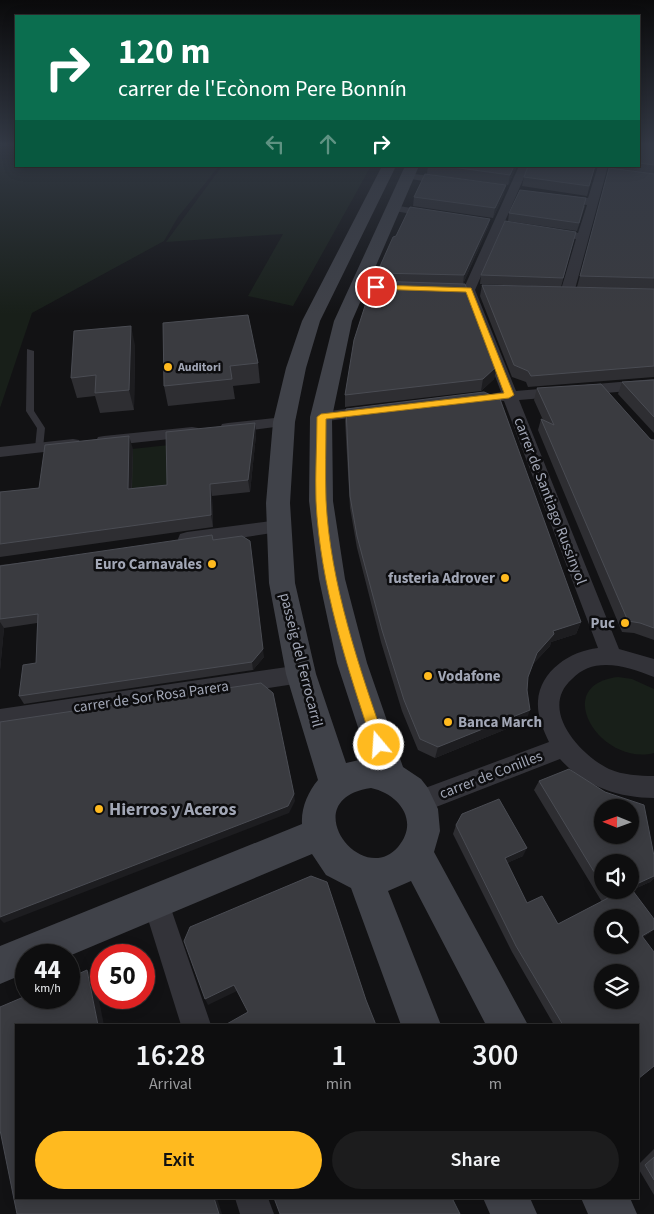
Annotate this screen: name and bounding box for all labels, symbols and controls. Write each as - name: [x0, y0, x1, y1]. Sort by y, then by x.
- text: 120 m: [118, 27, 210, 77]
- icon: right: [35, 35, 100, 100]
- text: carrer de l'Ecònom Pere Bonnín: [118, 73, 407, 105]
- icon: left: [261, 130, 289, 158]
- icon: ahead: [314, 130, 342, 158]
- icon: right: [367, 130, 395, 158]
- pin: [355, 266, 397, 308]
- icon: arrive: [362, 273, 390, 301]
- place label: Auditori: [177, 359, 221, 376]
- marker: Auditori: [162, 361, 174, 373]
- street label: carrer de Santiago Russinyol: [508, 414, 592, 588]
- place label: Euro Carnavales: [95, 554, 202, 575]
- marker: Euro Carnavales: [206, 558, 218, 570]
- place label: fusteria Adrover: [388, 568, 495, 589]
- marker: fusteria Adrover: [499, 572, 511, 584]
- street label: passeig del Ferrocarril: [274, 591, 328, 730]
- place label: Puc: [591, 613, 615, 634]
- marker: Puc: [619, 617, 631, 629]
- place label: Vodafone: [437, 666, 501, 687]
- marker: Vodafone: [422, 670, 434, 682]
- street label: carrer de Sor Rosa Parera: [72, 676, 230, 718]
- place label: Banca March: [458, 712, 542, 733]
- marker: Banca March: [442, 716, 454, 728]
- position arrow: [352, 718, 404, 770]
- street label: carrer de Conilles: [436, 746, 546, 804]
- place label: Hierros y Aceros: [109, 797, 236, 822]
- north arrow: [594, 799, 639, 844]
- map controls: [594, 799, 639, 1009]
- marker: Hierros y Aceros: [93, 803, 105, 815]
- button: sound: [594, 854, 639, 899]
- button: search: [594, 909, 639, 954]
- speed limit sign: 50: [90, 944, 155, 1009]
- text: 44: [34, 952, 61, 988]
- button: layers: [594, 964, 639, 1009]
- text: km/h: [34, 980, 61, 997]
- text: 16:28: [136, 1034, 205, 1077]
- text: 1: [331, 1034, 347, 1077]
- text: 300: [472, 1034, 518, 1077]
- text: Arrival: [149, 1073, 192, 1095]
- text: min: [326, 1073, 352, 1095]
- text: m: [489, 1073, 502, 1095]
- button: Exit: [35, 1131, 322, 1189]
- button: Share: [332, 1131, 619, 1189]

